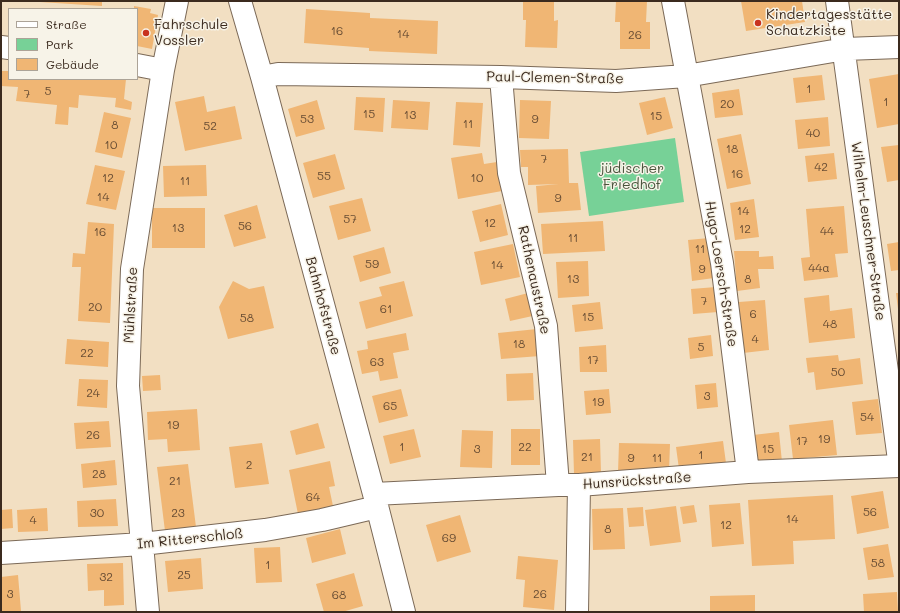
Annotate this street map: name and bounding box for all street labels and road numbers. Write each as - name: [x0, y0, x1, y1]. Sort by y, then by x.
- street label: Paul-Clemen-Straße: [486, 68, 624, 88]
- street label: Wilhelm-Leuschner-Straße: [847, 140, 889, 322]
- street label: Hugo-Loersch-Straße: [701, 200, 741, 348]
- street label: Rathenaustraße: [514, 224, 554, 336]
- street label: Bahnhofstraße: [302, 255, 344, 357]
- street label: Mühlstraße: [121, 266, 141, 344]
- street label: Hunsrückstraße: [582, 469, 692, 493]
- street label: Im Ritterschloß: [136, 525, 244, 553]

